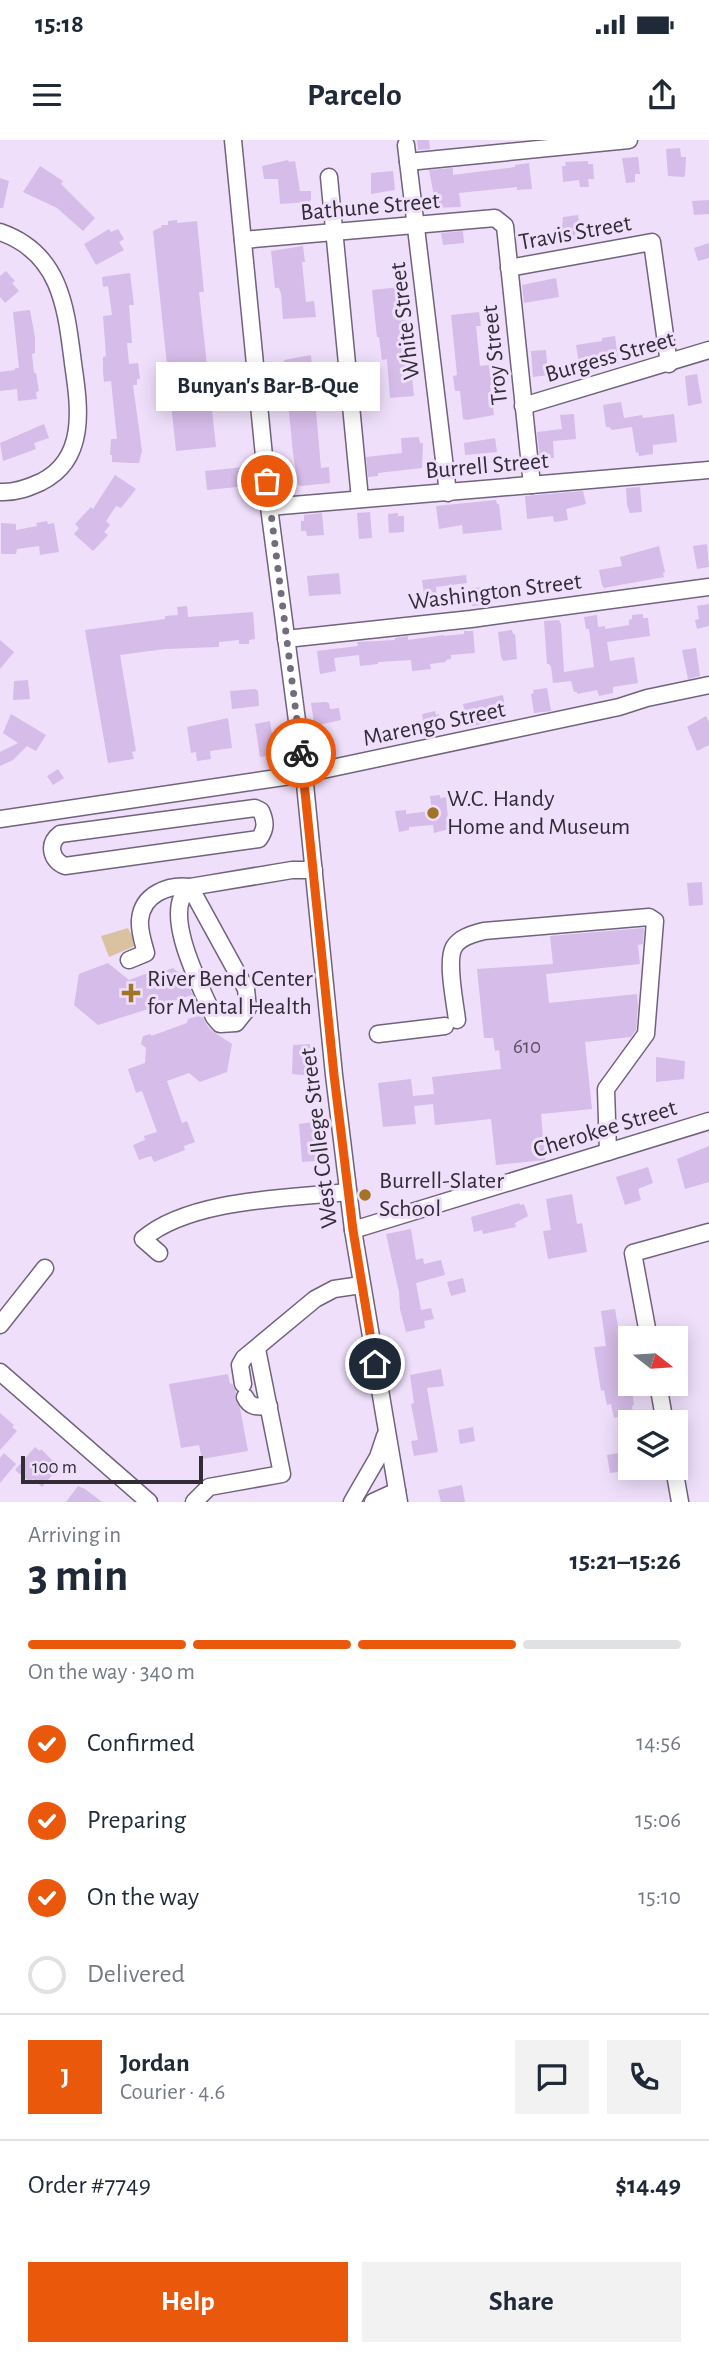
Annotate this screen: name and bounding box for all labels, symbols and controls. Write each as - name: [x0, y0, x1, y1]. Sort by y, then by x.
- text: 15:18: [35, 11, 84, 37]
- icon: menu: [28, 76, 66, 114]
- icon: share: [643, 76, 681, 114]
- text: Parcelo: [307, 79, 402, 111]
- street label: Bathune Street: [299, 189, 441, 225]
- street label: Travis Street: [517, 211, 633, 255]
- street label: White Street: [386, 260, 424, 381]
- street label: Troy Street: [478, 304, 512, 406]
- street label: Burgess Street: [542, 327, 678, 387]
- callout: Bunyan's Bar-B-Que: [155, 362, 379, 411]
- text: Bunyan's Bar-B-Que: [177, 375, 359, 398]
- street label: Burrell Street: [424, 449, 550, 483]
- pin: [237, 451, 297, 511]
- icon: bag: [248, 462, 286, 500]
- street label: Washington Street: [407, 569, 583, 615]
- street label: Marengo Street: [361, 697, 508, 751]
- courier: [266, 718, 336, 788]
- icon: bike: [282, 734, 320, 772]
- place label: W.C. Handy Home and Museum: [447, 787, 630, 839]
- marker: W.C. Handy Home and Museum: [425, 805, 441, 821]
- place label: River Bend Center for Mental Health: [147, 967, 313, 1019]
- marker: River Bend Center for Mental Health: [121, 983, 141, 1003]
- house number: 610: [513, 1036, 541, 1057]
- street label: West College Street: [296, 1046, 342, 1230]
- street label: Cherokee Street: [530, 1096, 680, 1162]
- place label: Burrell-Slater School: [379, 1169, 504, 1221]
- marker: Burrell-Slater School: [357, 1187, 373, 1203]
- north arrow: [618, 1326, 688, 1396]
- map controls: [618, 1326, 688, 1480]
- pin: [345, 1334, 405, 1394]
- icon: home: [356, 1345, 394, 1383]
- button: layers: [618, 1410, 688, 1480]
- scale bar: [21, 1453, 203, 1485]
- text: 100 m: [32, 1458, 77, 1477]
- text: Arriving in: [28, 1524, 121, 1547]
- text: 15:21–15:26: [570, 1548, 681, 1574]
- text: 3 min: [28, 1553, 128, 1599]
- text: On the way · 340 m: [28, 1661, 195, 1684]
- icon: check: [28, 1725, 66, 1763]
- text: Confirmed: [87, 1730, 195, 1756]
- text: 14:56: [636, 1732, 681, 1755]
- icon: check: [28, 1802, 66, 1840]
- text: Preparing: [87, 1807, 186, 1833]
- text: 15:06: [635, 1809, 681, 1832]
- icon: check: [28, 1879, 66, 1917]
- text: On the way: [87, 1884, 199, 1910]
- text: 15:10: [638, 1886, 681, 1909]
- text: Delivered: [87, 1961, 185, 1987]
- button: chat: [515, 2040, 589, 2114]
- button: phone: [607, 2040, 681, 2114]
- text: Jordan: [120, 2050, 190, 2076]
- text: J: [61, 2064, 69, 2090]
- text: Courier · 4.6: [120, 2081, 225, 2104]
- text: Order #7749: [28, 2172, 151, 2198]
- text: $14.49: [615, 2172, 681, 2198]
- button: Help: [28, 2262, 348, 2342]
- button: Share: [362, 2262, 681, 2342]

